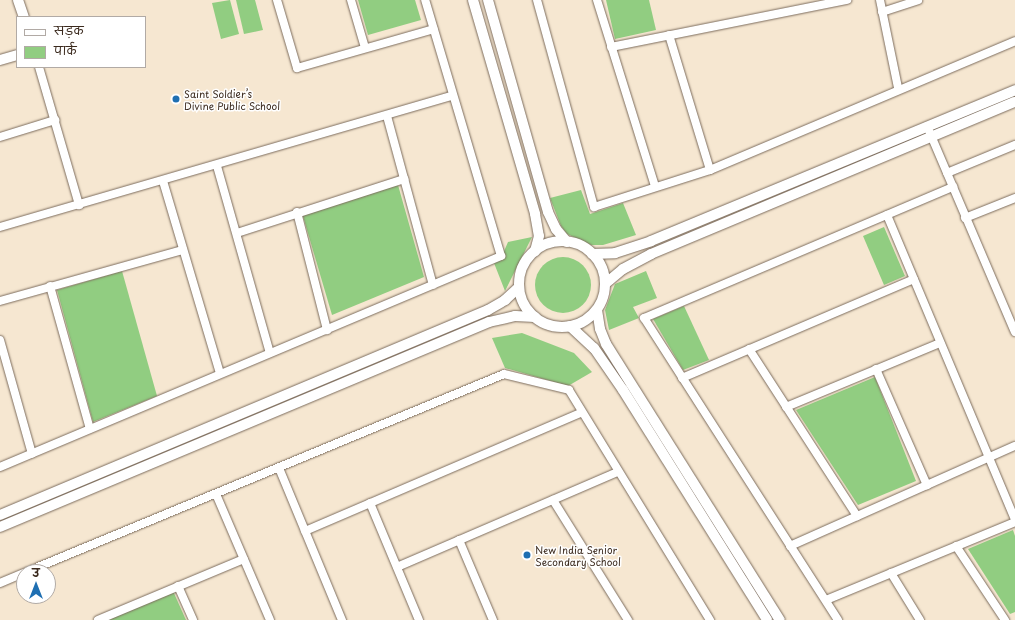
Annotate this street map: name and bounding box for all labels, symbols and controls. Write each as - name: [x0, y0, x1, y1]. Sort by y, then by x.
- legend: [16, 16, 146, 68]
- text: सड़क: [54, 21, 84, 39]
- text: पार्क: [54, 41, 77, 59]
- place label: Saint Soldier’s Divine Public School: [184, 87, 280, 110]
- marker: Saint Soldier’s Divine Public School: [171, 94, 181, 104]
- place label: New India Senior Secondary School: [535, 543, 621, 566]
- marker: New India Senior Secondary School: [522, 550, 532, 560]
- north arrow: [16, 564, 56, 604]
- text: उ: [32, 564, 40, 581]

